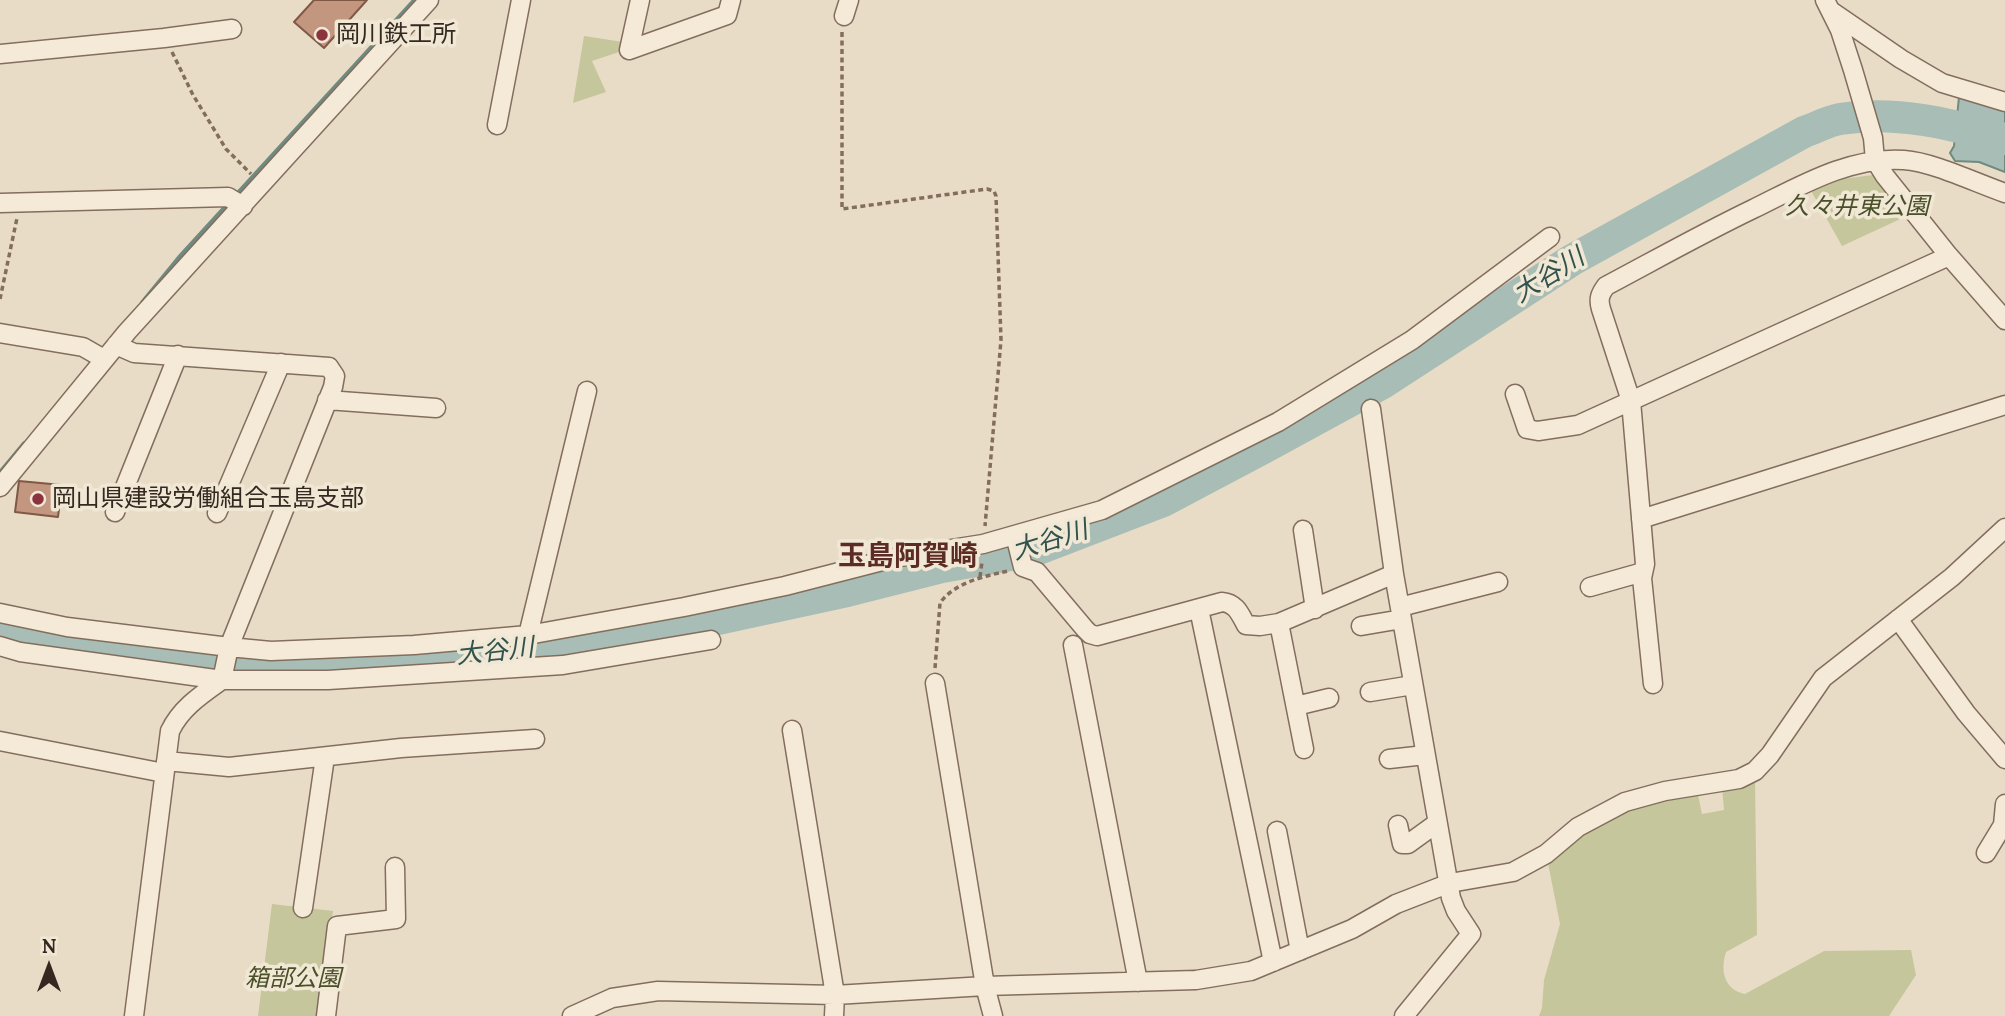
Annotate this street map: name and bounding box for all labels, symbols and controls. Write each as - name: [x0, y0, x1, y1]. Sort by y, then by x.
- place label: 岡川鉄工所: [336, 21, 456, 49]
- marker: 岡川鉄工所: [314, 27, 330, 43]
- park label: 久々井東公園: [1785, 193, 1929, 221]
- water label: 大谷川: [1508, 242, 1590, 310]
- place label: 岡山県建設労働組合玉島支部: [52, 485, 364, 513]
- marker: 岡山県建設労働組合玉島支部: [30, 491, 46, 507]
- water label: 大谷川: [1008, 515, 1092, 567]
- district label: 玉島阿賀崎: [838, 540, 978, 574]
- water label: 大谷川: [455, 632, 535, 672]
- north arrow: [14, 932, 84, 1002]
- text: N: [42, 934, 56, 958]
- park label: 箱部公園: [245, 965, 341, 993]

